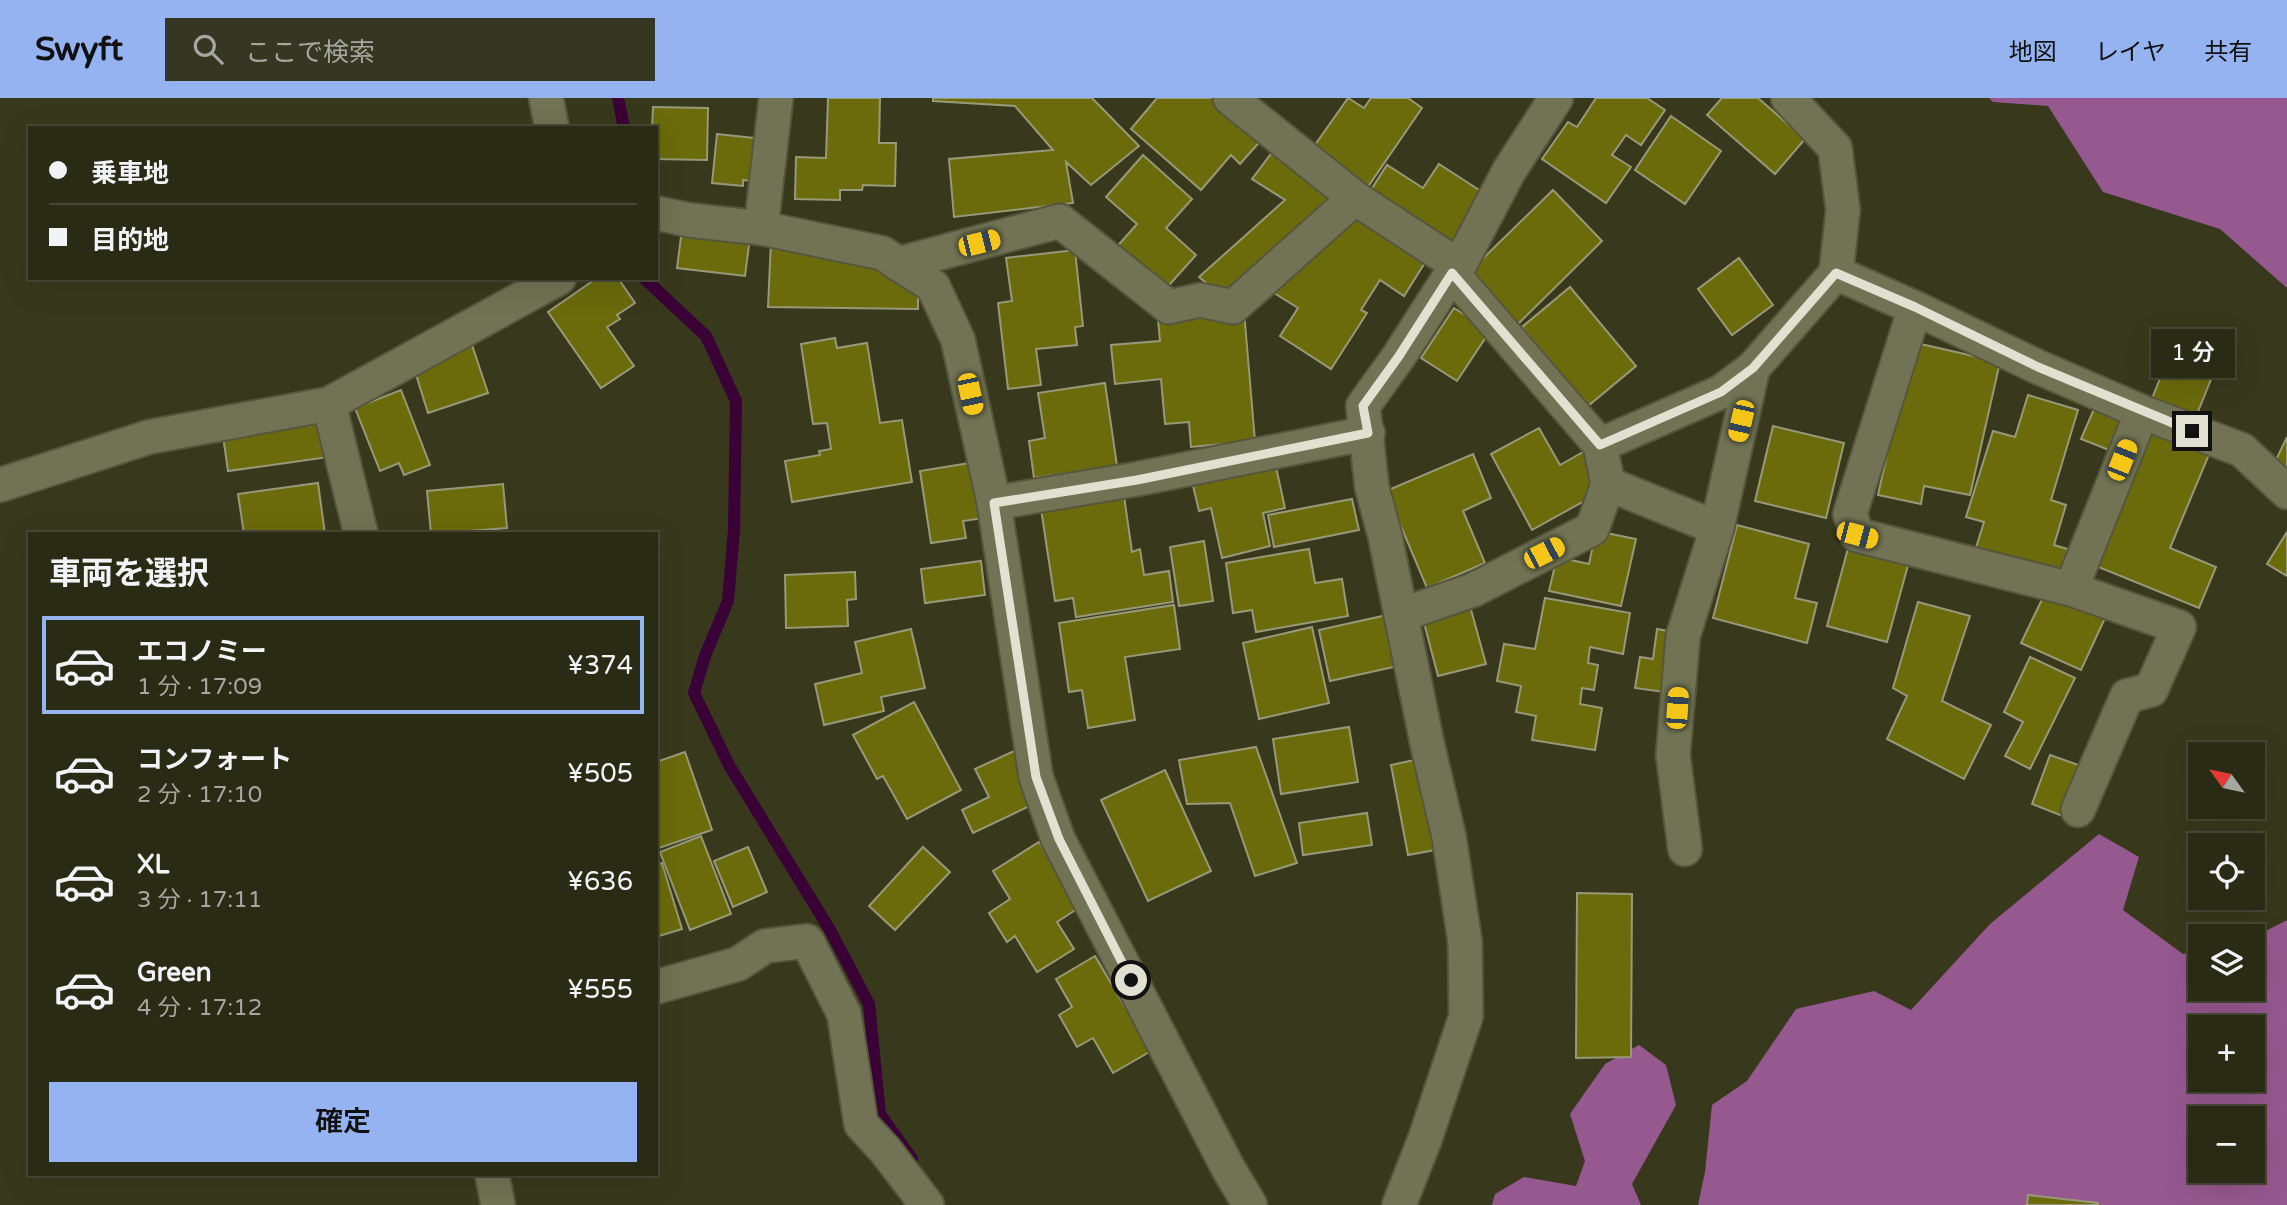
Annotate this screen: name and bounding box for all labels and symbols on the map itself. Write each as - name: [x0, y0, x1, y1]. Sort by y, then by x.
- car: [957, 228, 1002, 258]
- callout: 1 分: [2150, 330, 2234, 378]
- car: [956, 371, 985, 417]
- car: [1727, 398, 1756, 444]
- route end: [2176, 415, 2208, 447]
- car: [2105, 437, 2140, 483]
- car: [1834, 519, 1881, 551]
- car: [1521, 534, 1568, 572]
- car: [1666, 686, 1689, 730]
- north arrow: [2188, 742, 2264, 819]
- route start: [1115, 964, 1147, 996]

